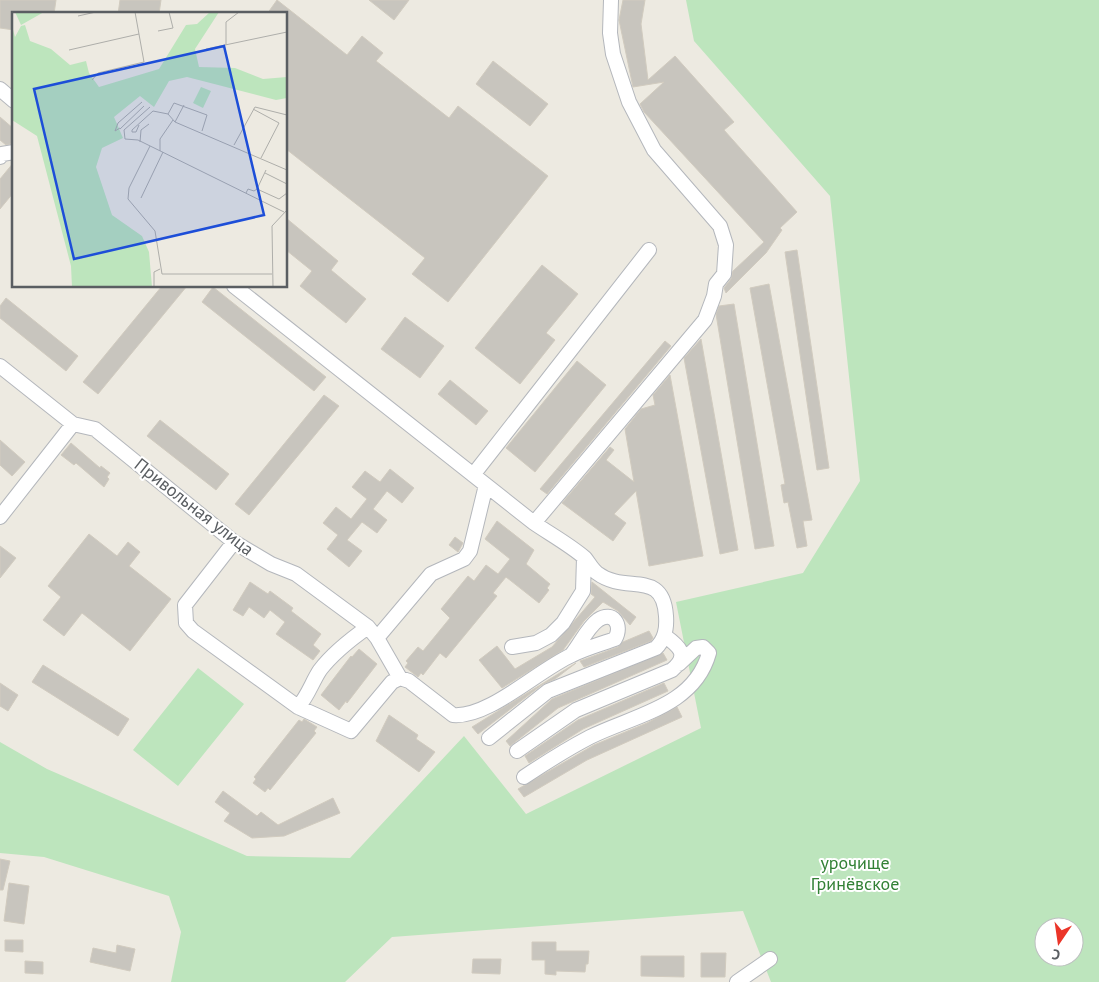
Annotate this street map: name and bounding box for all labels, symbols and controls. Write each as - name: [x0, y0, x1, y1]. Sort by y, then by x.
- inset map: [12, 12, 288, 288]
- street label: Привольная улица: [130, 453, 259, 560]
- park label: урочище Гринёвское: [811, 851, 899, 895]
- north arrow: [1034, 917, 1084, 967]
- text: С: [1050, 945, 1062, 964]

